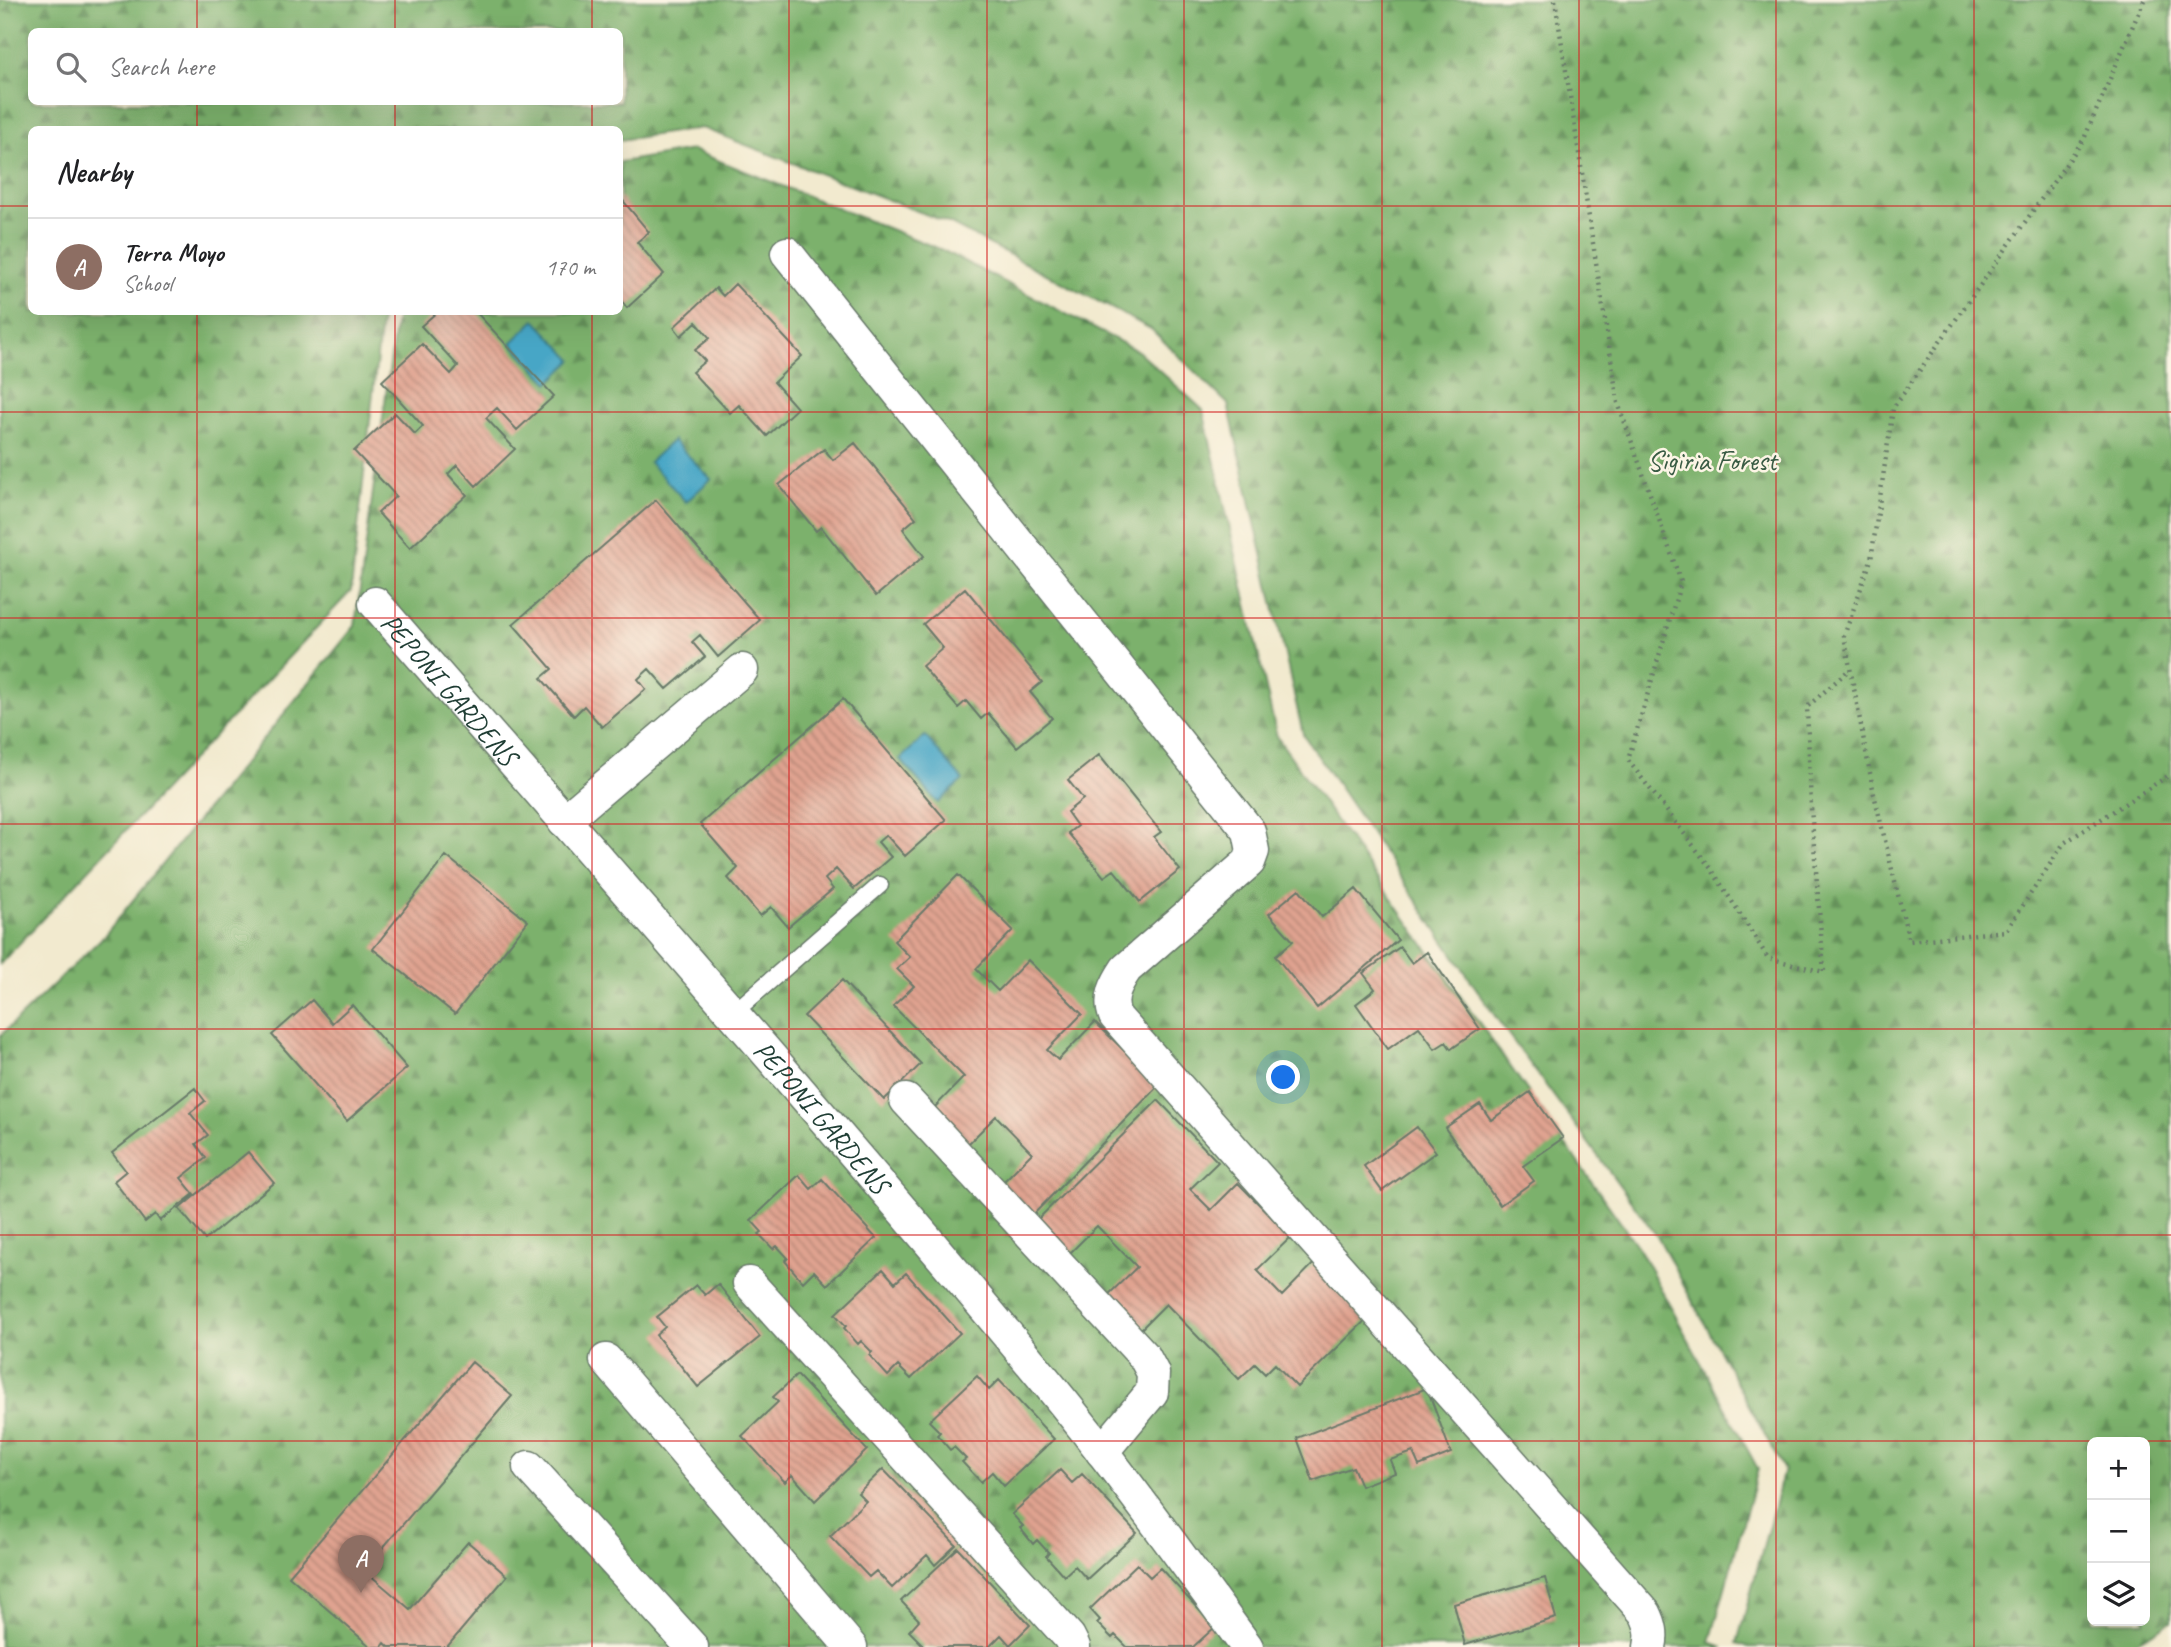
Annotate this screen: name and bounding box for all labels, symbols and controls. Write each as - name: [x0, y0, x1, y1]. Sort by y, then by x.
- search box: [28, 28, 623, 105]
- icon: search: [52, 48, 90, 86]
- text: Search here: [108, 50, 214, 83]
- text: Nearby: [56, 153, 132, 191]
- text: Terra Moyo: [123, 236, 224, 269]
- text: A: [73, 253, 85, 282]
- text: 170 m: [546, 253, 595, 282]
- text: School: [123, 269, 172, 298]
- park label: Sigiria Forest: [1648, 443, 1779, 478]
- street label: PEPONI GARDENS: [374, 605, 528, 775]
- street label: PEPONI GARDENS: [747, 1033, 900, 1203]
- your location: [1266, 1060, 1300, 1094]
- map controls: [2087, 1437, 2150, 1626]
- button: +: [2087, 1437, 2150, 1500]
- button: −: [2087, 1500, 2150, 1563]
- pin: A: [338, 1535, 384, 1593]
- button: layers: [2087, 1563, 2150, 1626]

